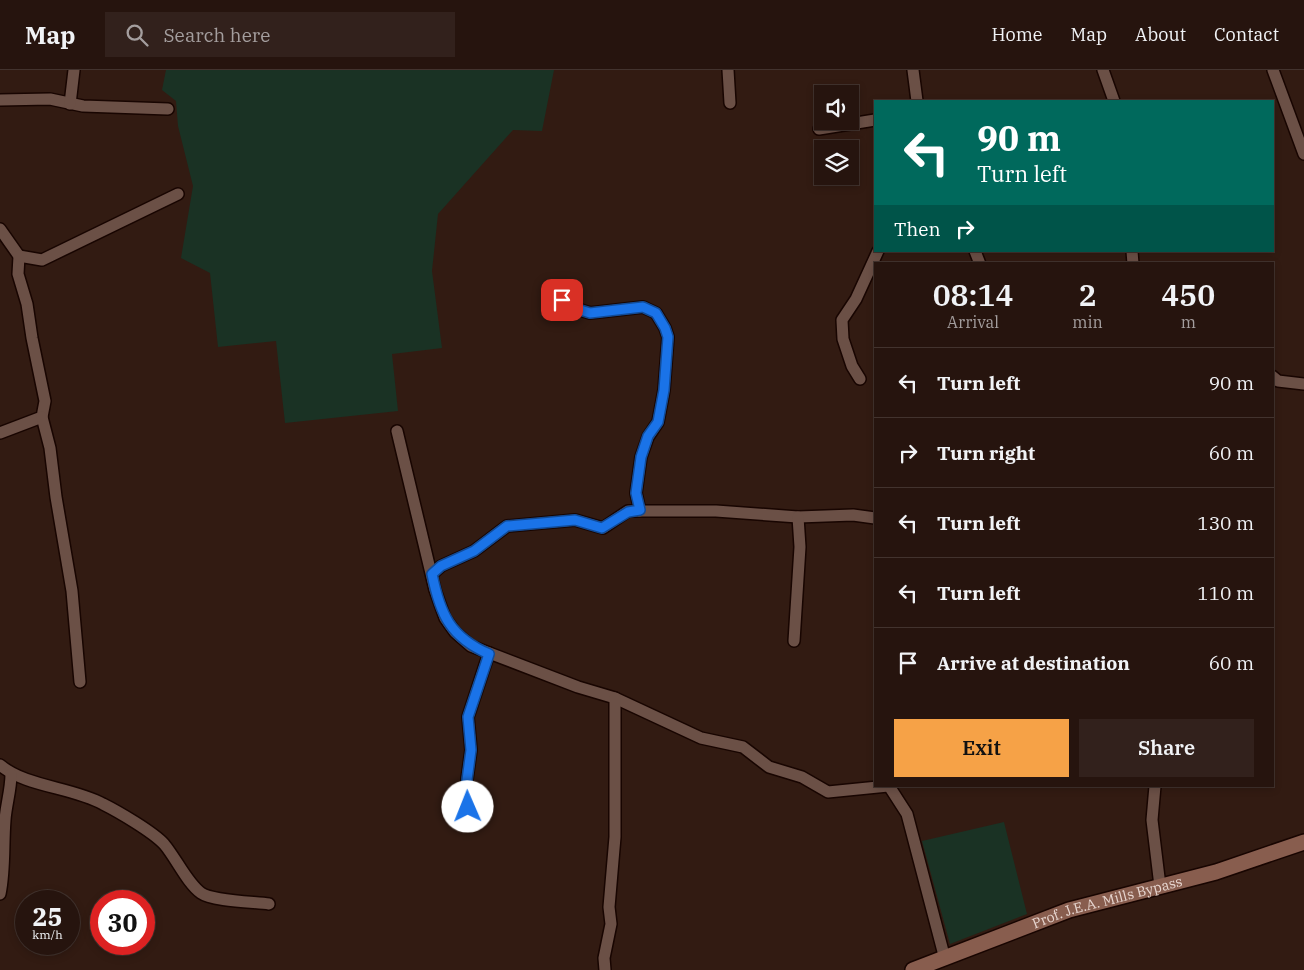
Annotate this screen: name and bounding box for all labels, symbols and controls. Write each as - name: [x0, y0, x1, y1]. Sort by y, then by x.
- search box: [105, 12, 455, 57]
- text: Map: [25, 19, 75, 51]
- icon: search: [123, 21, 151, 49]
- text: Search here: [163, 23, 270, 47]
- text: Home: [991, 23, 1043, 46]
- text: Map: [1071, 23, 1107, 46]
- text: About: [1135, 23, 1186, 46]
- text: Contact: [1214, 23, 1279, 46]
- map controls: [814, 85, 859, 185]
- button: sound: [814, 85, 859, 130]
- text: 90 m: [977, 115, 1061, 161]
- icon: left: [894, 120, 959, 185]
- button: layers: [814, 140, 859, 185]
- text: Turn left: [977, 159, 1067, 188]
- icon: right: [951, 215, 979, 243]
- text: Then: [894, 217, 941, 241]
- text: 08:14: [933, 275, 1014, 314]
- text: 2: [1078, 275, 1096, 314]
- text: 450: [1161, 275, 1215, 314]
- pin: [541, 279, 583, 321]
- icon: arrive: [548, 286, 576, 314]
- text: Arrival: [947, 312, 999, 332]
- text: min: [1072, 312, 1103, 332]
- text: m: [1181, 312, 1196, 332]
- icon: left: [894, 369, 922, 397]
- text: Turn left: [937, 371, 1020, 395]
- text: 90 m: [1209, 371, 1254, 395]
- icon: right: [894, 439, 922, 467]
- text: Turn right: [937, 441, 1035, 465]
- text: 60 m: [1209, 441, 1254, 465]
- icon: left: [894, 509, 922, 537]
- text: Turn left: [937, 511, 1020, 535]
- text: 130 m: [1197, 511, 1254, 535]
- icon: left: [894, 579, 922, 607]
- text: Turn left: [937, 581, 1020, 605]
- text: 110 m: [1197, 581, 1254, 605]
- icon: arrive: [894, 649, 922, 677]
- text: Arrive at destination: [937, 651, 1130, 675]
- text: 60 m: [1209, 651, 1254, 675]
- button: Exit: [894, 719, 1069, 777]
- button: Share: [1079, 719, 1254, 777]
- position arrow: [441, 780, 493, 832]
- street label: Prof. J.E.A. Mills Bypass: [1029, 872, 1184, 932]
- speed limit sign: 30: [90, 890, 155, 955]
- text: 25: [32, 900, 63, 933]
- text: km/h: [32, 927, 63, 942]

